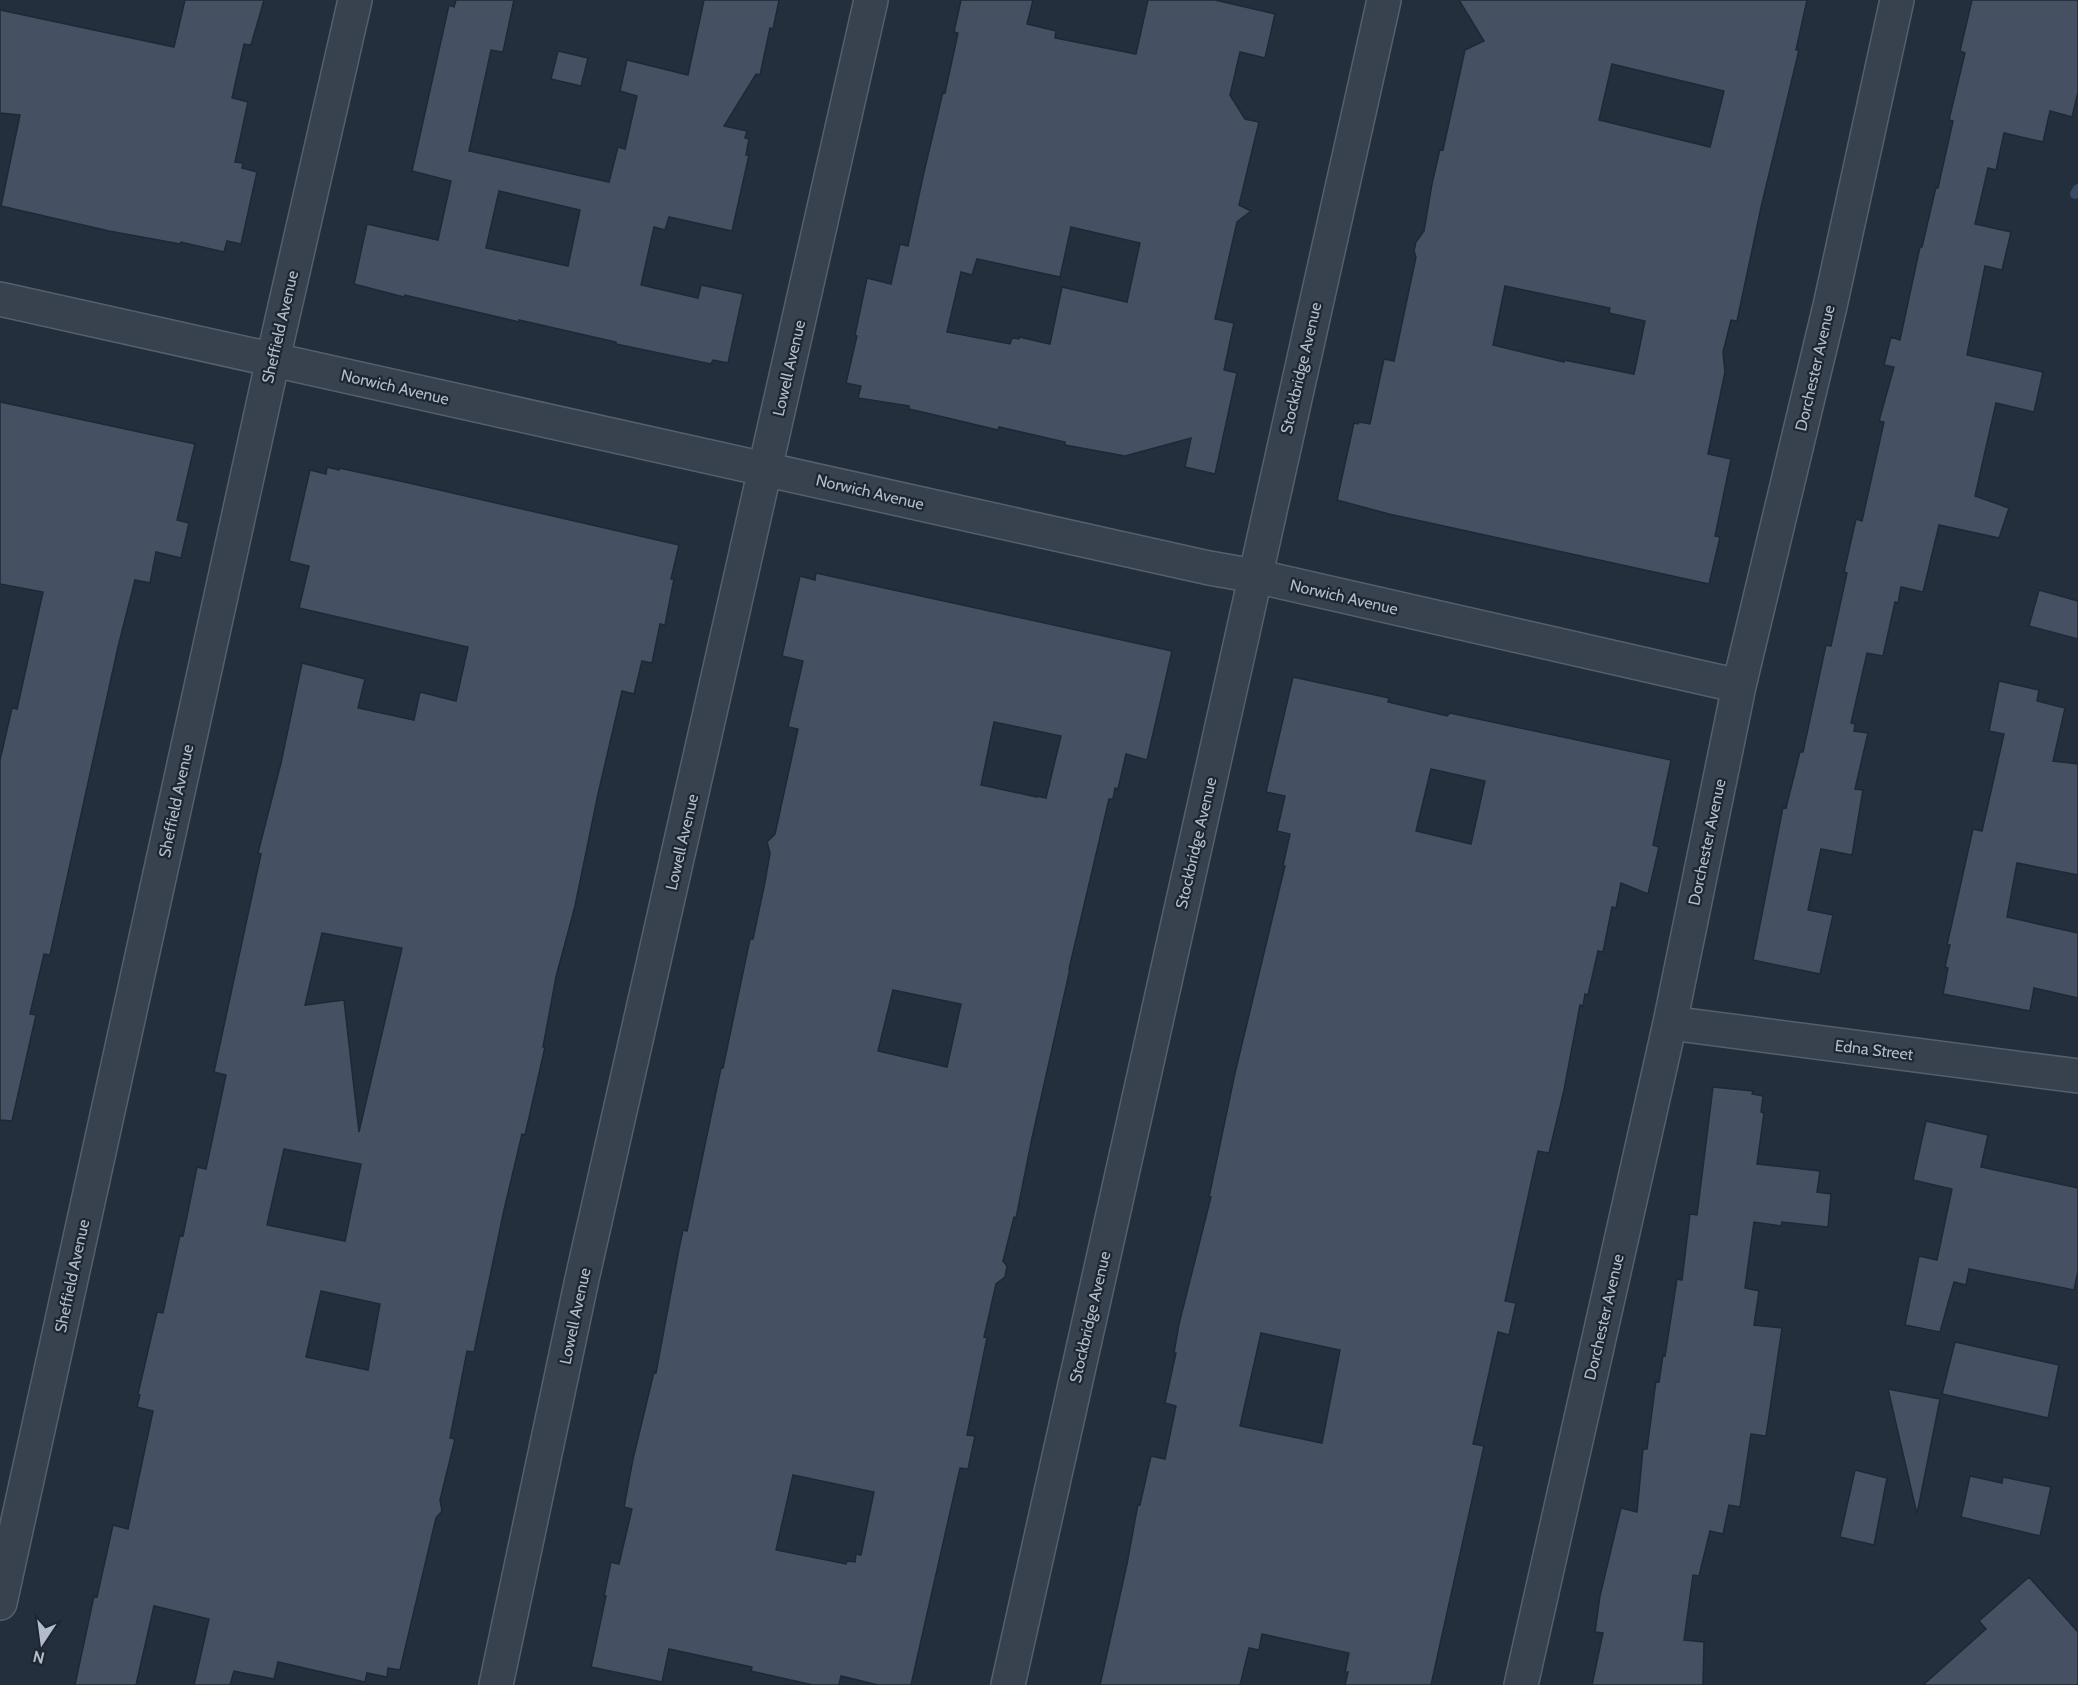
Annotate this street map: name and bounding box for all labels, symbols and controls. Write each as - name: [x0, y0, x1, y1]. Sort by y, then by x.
- street label: Sheffield Avenue: [258, 269, 302, 385]
- street label: Stockbridge Avenue: [1277, 300, 1325, 436]
- street label: Dorchester Avenue: [1791, 303, 1839, 433]
- street label: Lowell Avenue: [769, 318, 809, 418]
- street label: Norwich Avenue: [339, 365, 451, 409]
- street label: Norwich Avenue: [814, 470, 926, 514]
- street label: Norwich Avenue: [1288, 575, 1400, 619]
- street label: Sheffield Avenue: [155, 743, 197, 859]
- street label: Stockbridge Avenue: [1172, 775, 1220, 911]
- street label: Dorchester Avenue: [1684, 777, 1730, 907]
- street label: Lowell Avenue: [662, 792, 702, 892]
- street label: Edna Street: [1834, 1036, 1915, 1064]
- street label: Sheffield Avenue: [51, 1218, 93, 1334]
- street label: Stockbridge Avenue: [1066, 1249, 1114, 1385]
- street label: Dorchester Avenue: [1580, 1252, 1628, 1382]
- street label: Lowell Avenue: [556, 1266, 594, 1366]
- north arrow: [12, 1613, 72, 1673]
- text: N: [31, 1647, 46, 1668]

